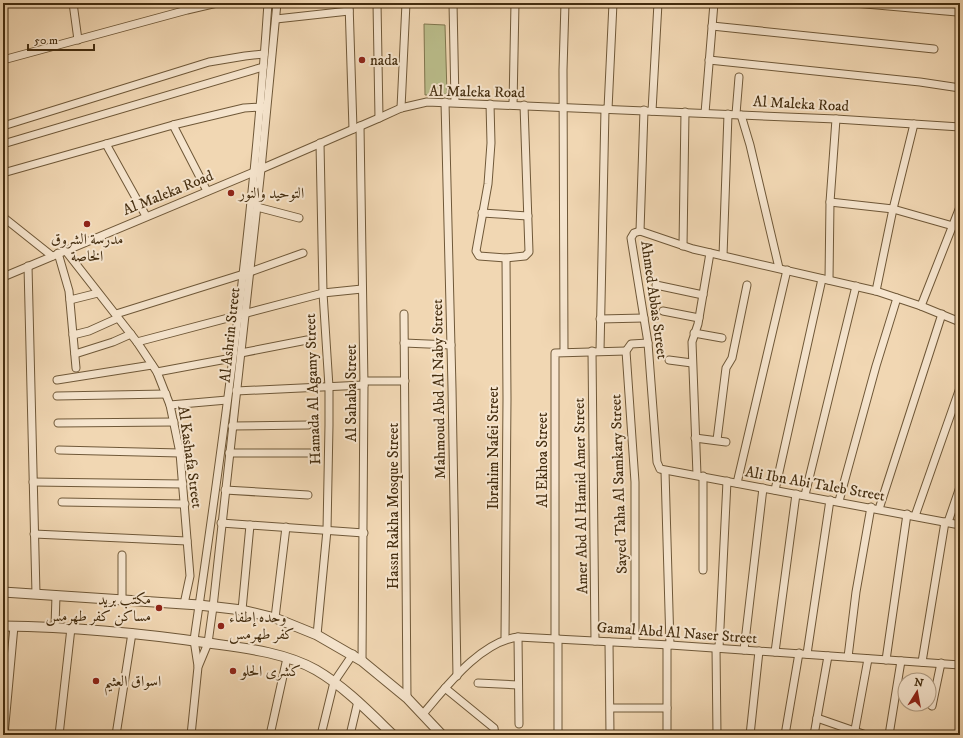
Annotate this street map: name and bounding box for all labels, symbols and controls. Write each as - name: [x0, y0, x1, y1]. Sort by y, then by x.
- scale bar: [28, 26, 94, 52]
- text: 50 m: [34, 33, 58, 48]
- place label: nada: [370, 51, 399, 70]
- marker: nada: [357, 55, 367, 65]
- street label: Al Maleka Road: [429, 82, 526, 102]
- street label: Al Maleka Road: [753, 92, 850, 116]
- street label: Al Maleka Road: [120, 166, 217, 220]
- place label: التوحيد والنور: [237, 184, 304, 203]
- marker: التوحيد والنور: [226, 188, 236, 198]
- marker: مدرسة الشروق الخاصة: [82, 219, 92, 229]
- place label: مدرسة الشروق الخاصة: [51, 230, 123, 266]
- street label: Ahmed Abbas Street: [636, 240, 672, 361]
- street label: Al Ashrin Street: [216, 286, 244, 384]
- street label: Mahmoud Abd Al Naby Street: [428, 299, 450, 479]
- street label: Hamada Al Agamy Street: [301, 313, 325, 465]
- street label: Al Sahaba Street: [342, 344, 361, 442]
- street label: Ibrahim Nafei Street: [484, 386, 503, 510]
- street label: Sayed Taha Al Samkary Street: [606, 394, 632, 574]
- street label: Amer Abd Al Hamid Amer Street: [570, 397, 592, 594]
- street label: Al Kashafa Street: [173, 405, 207, 510]
- street label: Al Ekhoa Street: [533, 412, 552, 508]
- street label: Hassn Rakha Mosque Street: [384, 422, 403, 589]
- street label: Ali Ibn Abi Taleb Street: [744, 462, 887, 506]
- place label: مكتب بريد مساكن كفر طهرمس: [45, 590, 151, 626]
- marker: مكتب بريد مساكن كفر طهرمس: [154, 603, 164, 613]
- place label: وحده إطفاء كفر طهرمس: [229, 608, 294, 644]
- street label: Gamal Abd Al Naser Street: [596, 618, 758, 648]
- marker: وحده إطفاء كفر طهرمس: [216, 621, 226, 631]
- place label: كشرى الحلو: [239, 662, 301, 681]
- marker: كشرى الحلو: [228, 666, 238, 676]
- place label: اسواق العثيم: [104, 672, 161, 696]
- north arrow: [897, 672, 937, 712]
- text: N: [913, 675, 924, 691]
- marker: اسواق العثيم: [91, 676, 101, 686]

